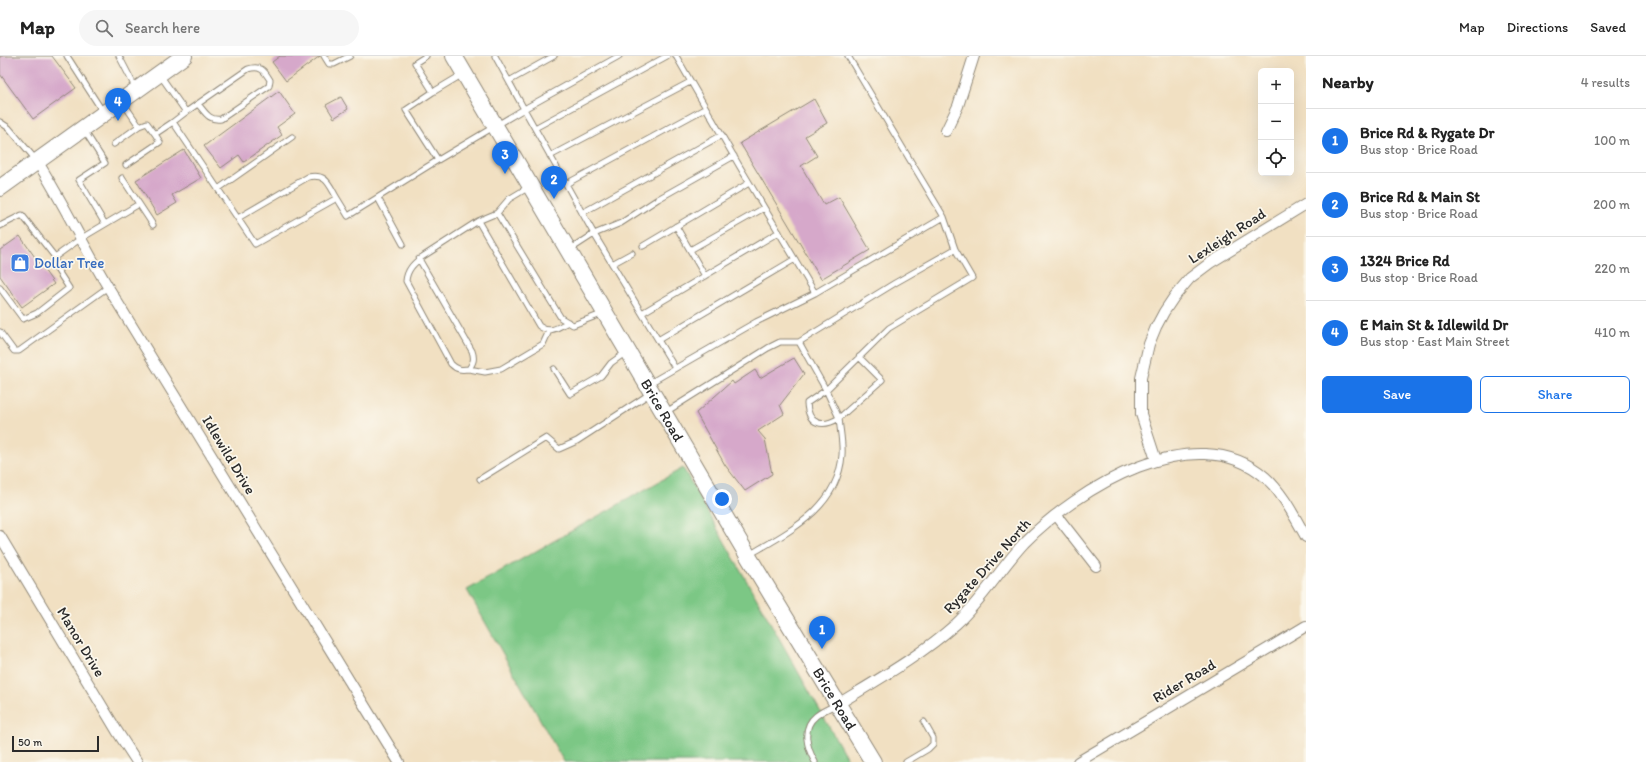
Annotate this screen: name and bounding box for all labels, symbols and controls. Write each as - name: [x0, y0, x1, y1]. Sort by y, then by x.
- search box: [79, 10, 359, 46]
- text: Map: [20, 16, 55, 39]
- icon: search: [93, 17, 115, 39]
- text: Search here: [125, 19, 200, 37]
- text: Map: [1459, 19, 1485, 36]
- text: Directions: [1507, 19, 1568, 36]
- text: Saved: [1590, 19, 1626, 36]
- map controls: [1258, 68, 1294, 176]
- button: +: [1258, 68, 1294, 104]
- text: Nearby: [1322, 72, 1374, 92]
- text: 4 results: [1581, 75, 1630, 90]
- pin: 4: [105, 88, 131, 121]
- button: −: [1258, 104, 1294, 140]
- text: Brice Rd & Rygate Dr: [1360, 124, 1494, 142]
- text: 1: [1332, 133, 1338, 148]
- text: 100 m: [1594, 133, 1630, 148]
- button: locate: [1258, 140, 1294, 176]
- pin: 3: [492, 141, 518, 174]
- text: Bus stop · Brice Road: [1360, 142, 1478, 157]
- pin: 2: [541, 166, 567, 199]
- text: Brice Rd & Main St: [1360, 188, 1480, 206]
- text: 2: [1332, 197, 1338, 212]
- text: 200 m: [1593, 197, 1630, 212]
- street label: Lexleigh Road: [1185, 204, 1269, 268]
- text: Bus stop · Brice Road: [1360, 206, 1478, 221]
- shop icon: Dollar Tree: [9, 252, 31, 274]
- text: 1324 Brice Rd: [1360, 252, 1450, 270]
- place label: Dollar Tree: [34, 254, 105, 272]
- text: 3: [1331, 261, 1339, 276]
- text: 220 m: [1594, 261, 1630, 276]
- text: Bus stop · Brice Road: [1360, 270, 1478, 285]
- text: E Main St & Idlewild Dr: [1360, 316, 1508, 334]
- text: 4: [1331, 325, 1339, 340]
- text: 410 m: [1594, 325, 1630, 340]
- text: Bus stop · East Main Street: [1360, 334, 1510, 349]
- street label: Brice Road: [637, 376, 688, 445]
- button: Save: [1322, 376, 1472, 413]
- button: Share: [1480, 376, 1630, 413]
- street label: Idlewild Drive: [198, 412, 260, 498]
- your location: [712, 489, 732, 509]
- street label: Rygate Drive North: [940, 515, 1035, 617]
- street label: Manor Drive: [53, 604, 109, 680]
- pin: 1: [809, 616, 835, 649]
- street label: Rider Road: [1149, 655, 1219, 707]
- street label: Brice Road: [809, 664, 860, 733]
- scale bar: [12, 734, 99, 753]
- text: 50 m: [18, 736, 42, 749]

